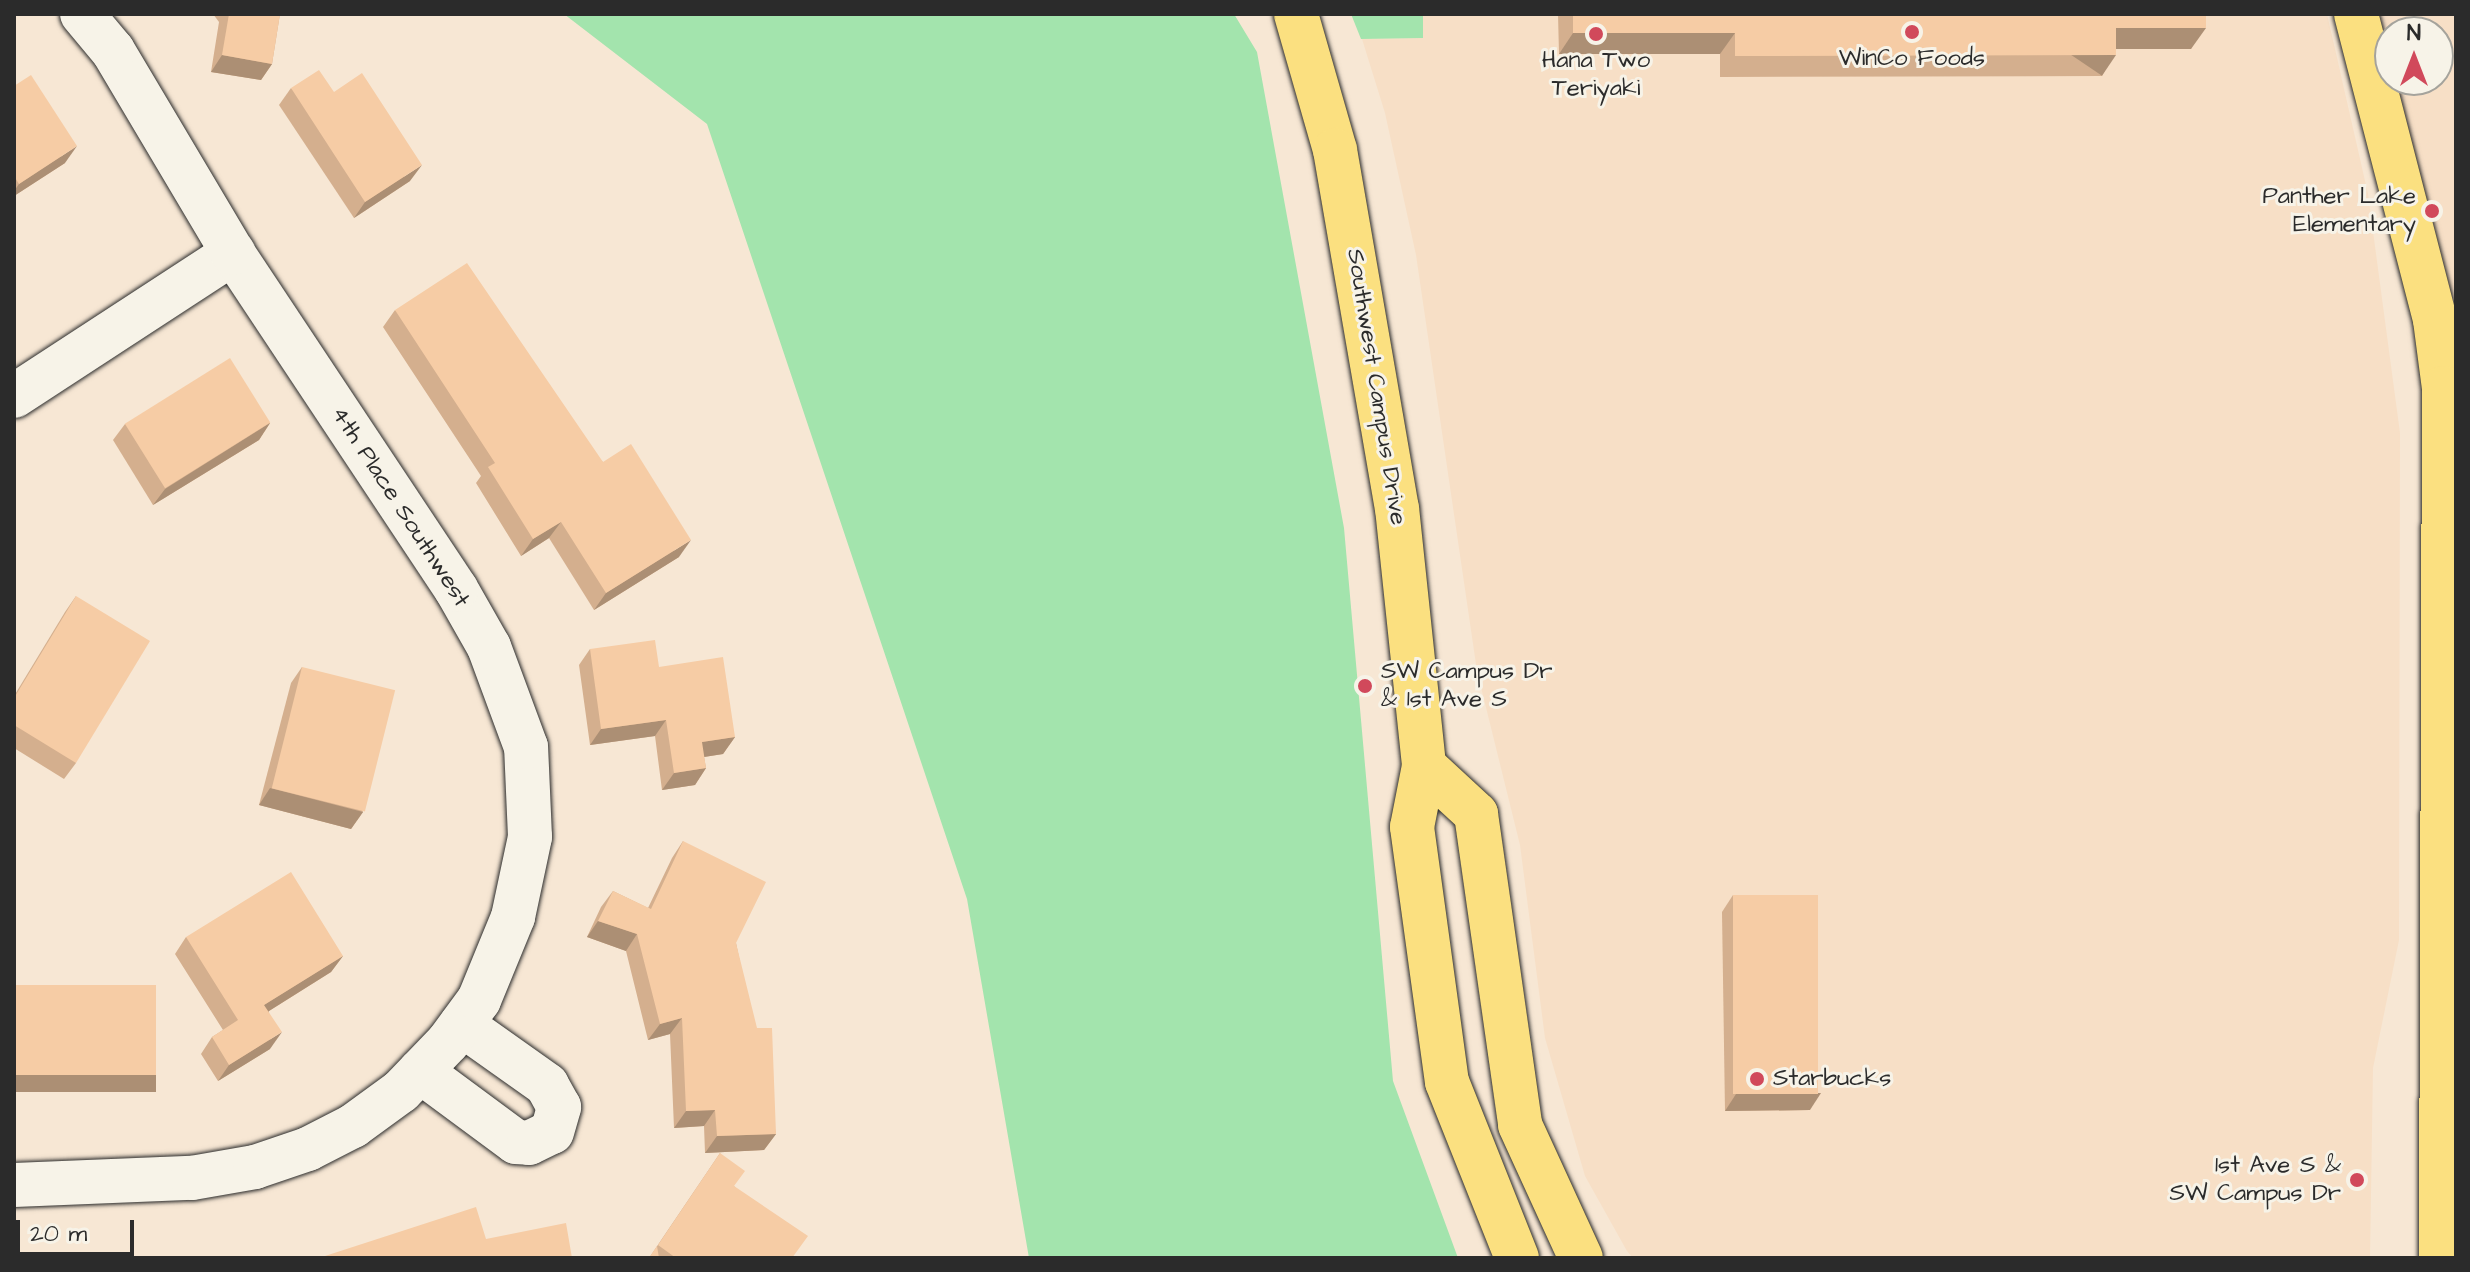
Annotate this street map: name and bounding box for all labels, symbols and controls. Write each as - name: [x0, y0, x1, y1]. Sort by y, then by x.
- north arrow: [2374, 16, 2454, 96]
- text: N: [2407, 18, 2421, 49]
- marker: WinCo Foods: [1903, 23, 1921, 41]
- marker: Hana Two Teriyaki: [1587, 25, 1605, 43]
- place label: WinCo Foods: [1839, 45, 1985, 73]
- place label: Hana Two Teriyaki: [1542, 47, 1650, 103]
- place label: Panther Lake Elementary: [2263, 183, 2416, 239]
- marker: Panther Lake Elementary: [2423, 202, 2441, 220]
- street label: Southwest Campus Drive: [1340, 247, 1412, 527]
- street label: 4th Place Southwest: [324, 401, 476, 613]
- place label: SW Campus Dr & 1st Ave S: [1381, 658, 1552, 714]
- marker: SW Campus Dr & 1st Ave S: [1356, 677, 1374, 695]
- place label: Starbucks: [1773, 1065, 1891, 1093]
- marker: Starbucks: [1748, 1070, 1766, 1088]
- place label: 1st Ave S & SW Campus Dr: [2170, 1152, 2341, 1208]
- marker: 1st Ave S & SW Campus Dr: [2348, 1171, 2366, 1189]
- scale bar: [20, 1204, 138, 1254]
- text: 20 m: [30, 1217, 87, 1251]

